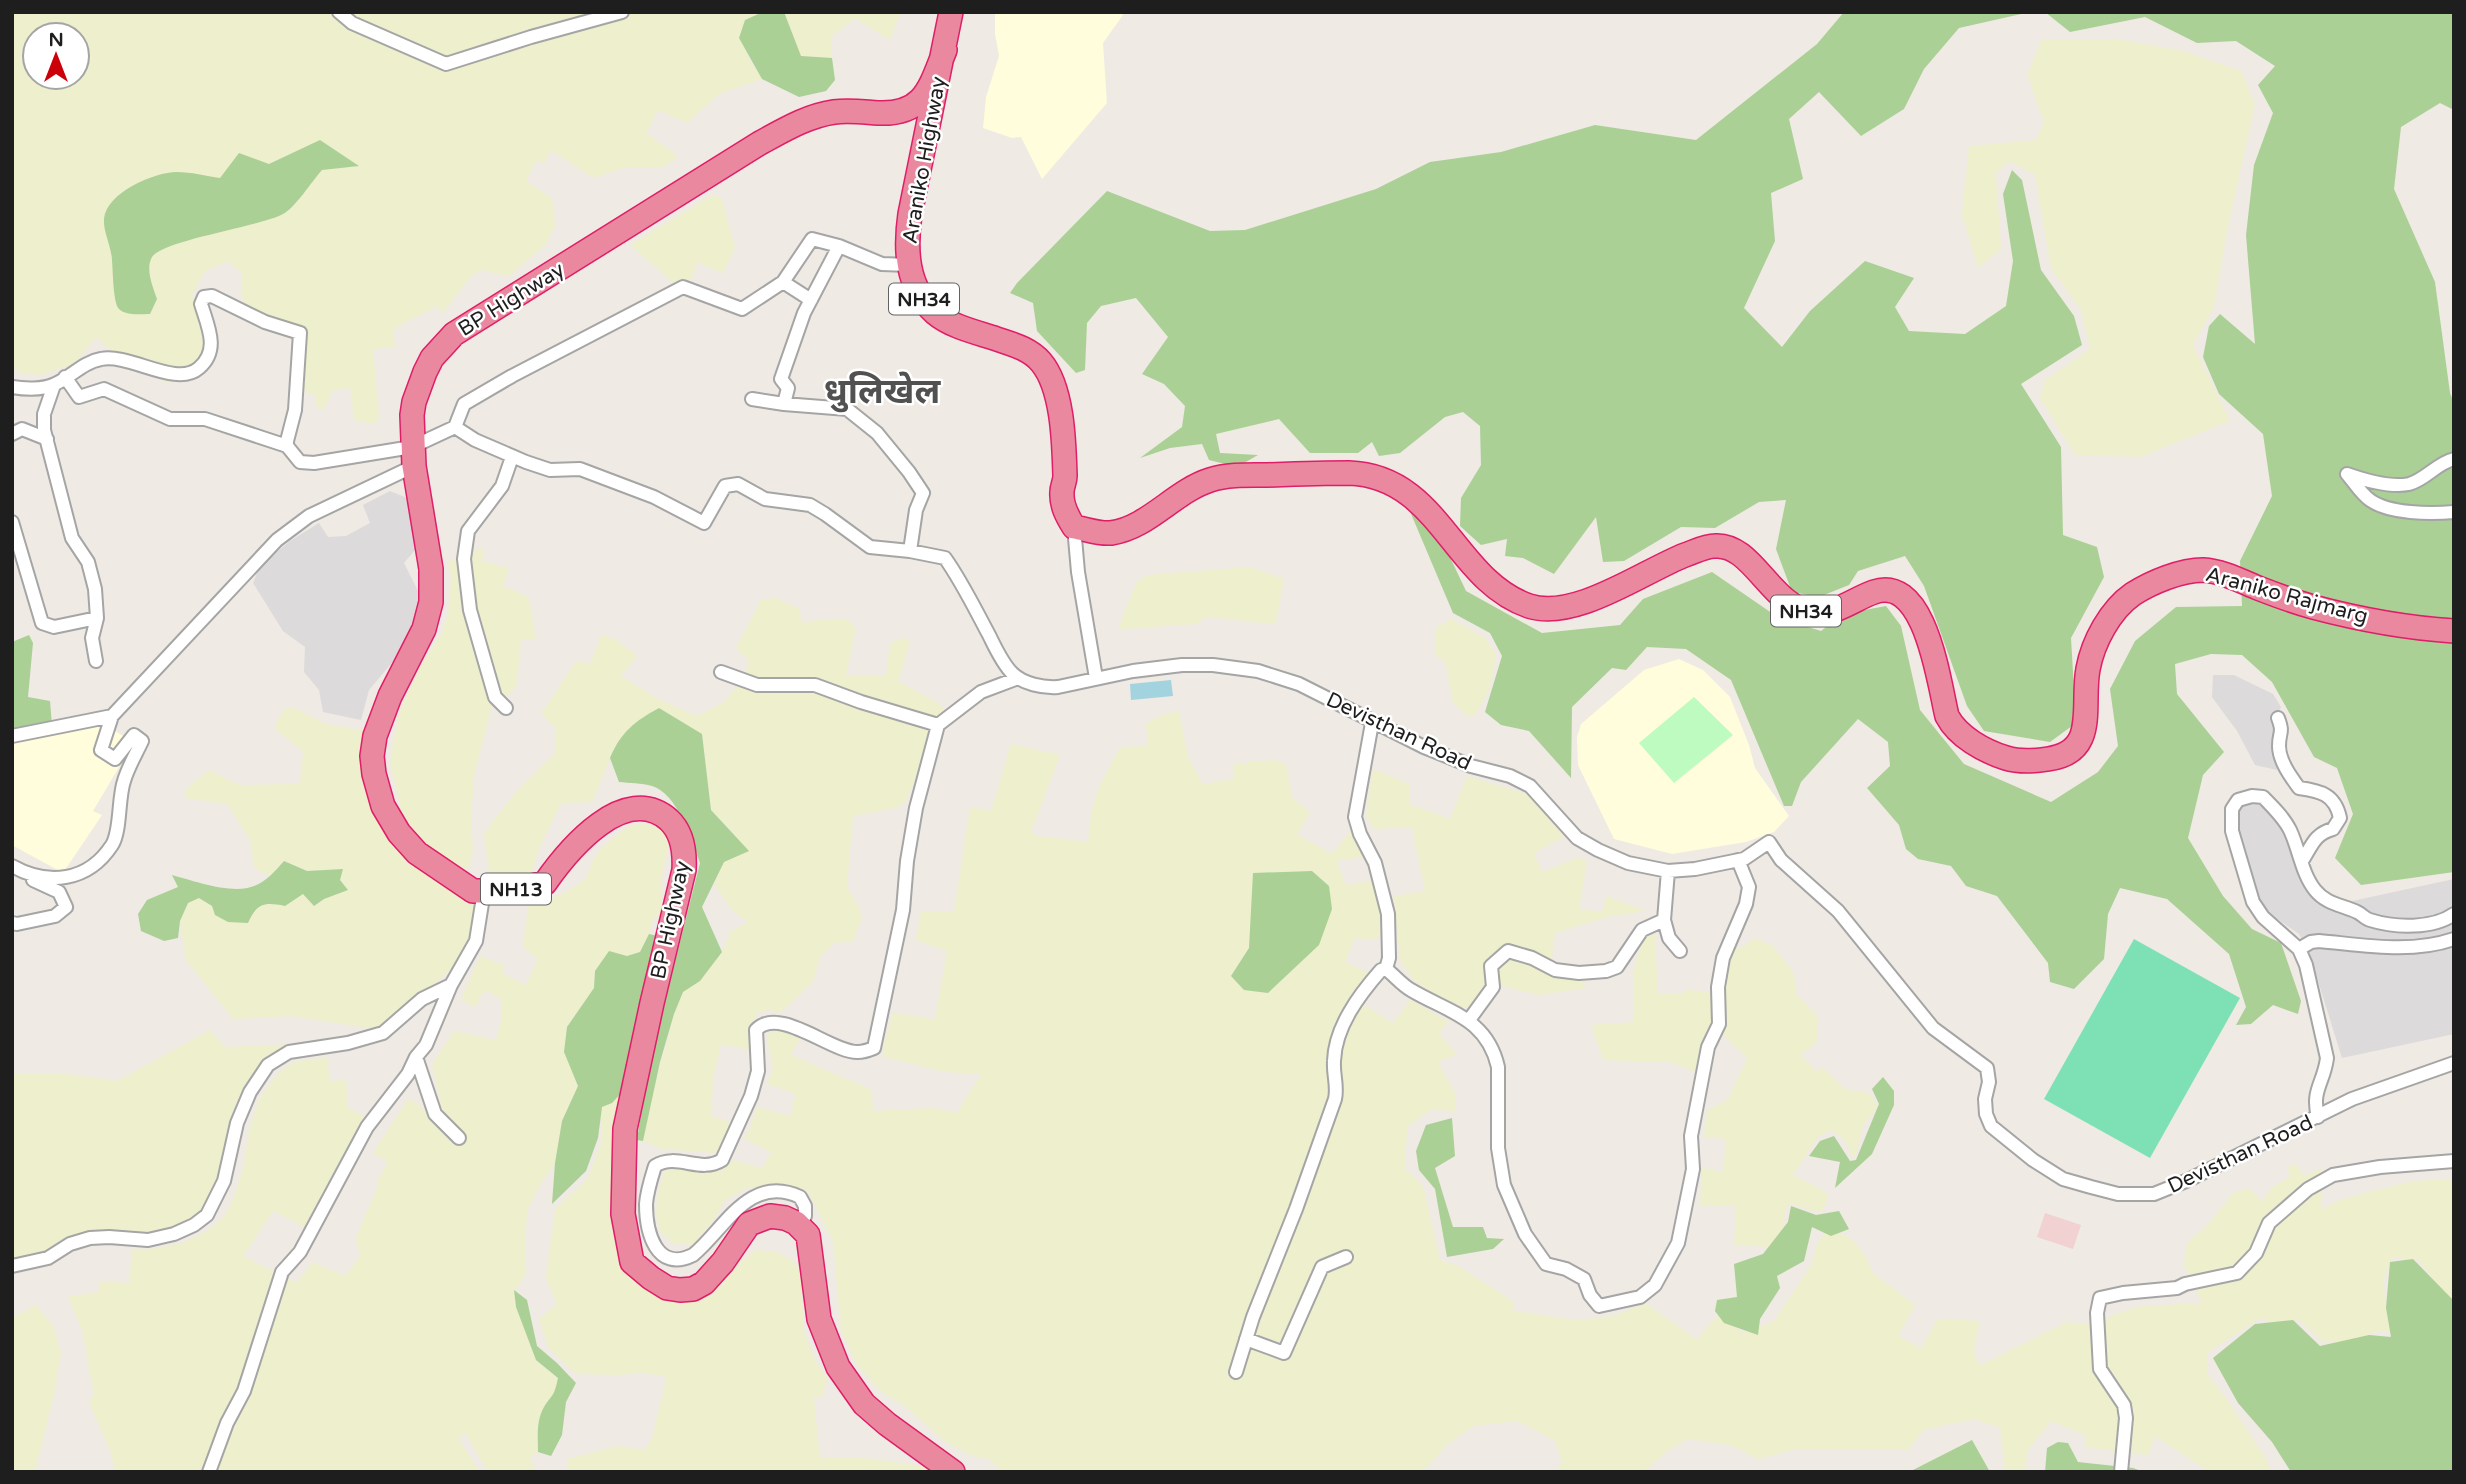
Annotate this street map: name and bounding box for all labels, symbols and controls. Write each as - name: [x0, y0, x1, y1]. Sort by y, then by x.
- north arrow: [21, 21, 91, 91]
- text: N: [48, 29, 64, 51]
- street label: Araniko Highway: [898, 75, 951, 245]
- street label: BP Highway: [454, 257, 569, 342]
- road number: NH34: [889, 284, 959, 314]
- district label: धुलिखेल: [824, 371, 942, 413]
- street label: Araniko Rajmarg: [2203, 562, 2371, 629]
- road number: NH34: [1771, 596, 1841, 626]
- street label: Devisthan Road: [1322, 687, 1475, 776]
- street label: BP Highway: [646, 859, 695, 982]
- road number: NH13: [481, 874, 551, 904]
- street label: Devisthan Road: [2164, 1110, 2317, 1199]

